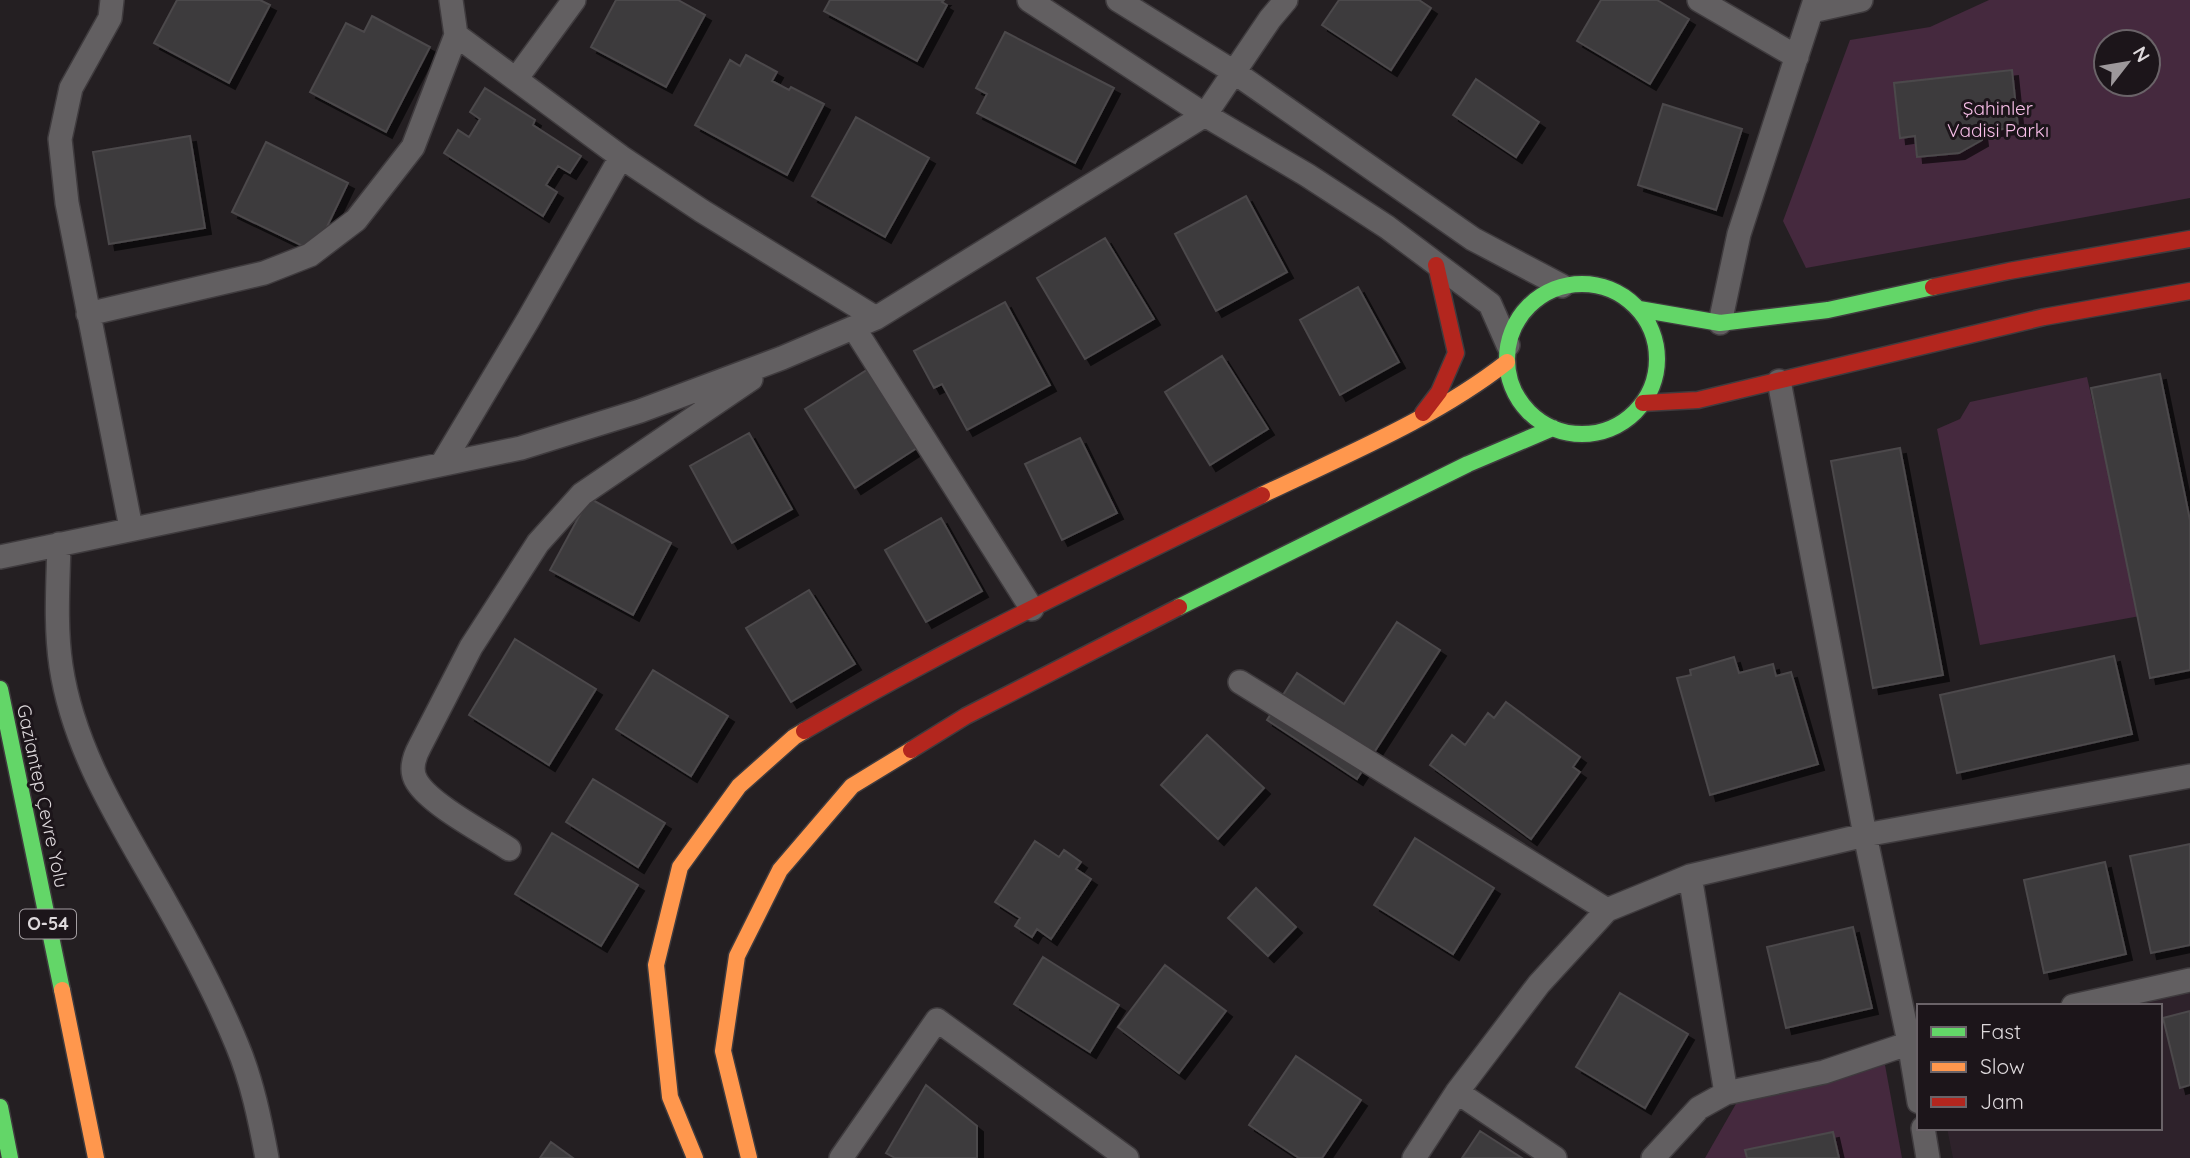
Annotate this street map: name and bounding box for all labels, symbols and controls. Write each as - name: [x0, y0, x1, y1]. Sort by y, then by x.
- north arrow: [2092, 28, 2162, 98]
- text: N: [2128, 42, 2155, 66]
- park label: Şahinler Vadisi Parkı: [1947, 96, 2049, 142]
- street label: Gaziantep Çevre Yolu: [12, 702, 74, 890]
- road number: O-54: [20, 909, 76, 939]
- legend: [1917, 1004, 2162, 1130]
- text: Fast: [1980, 1018, 2021, 1044]
- text: Slow: [1980, 1053, 2025, 1079]
- text: Jam: [1980, 1088, 2024, 1114]

